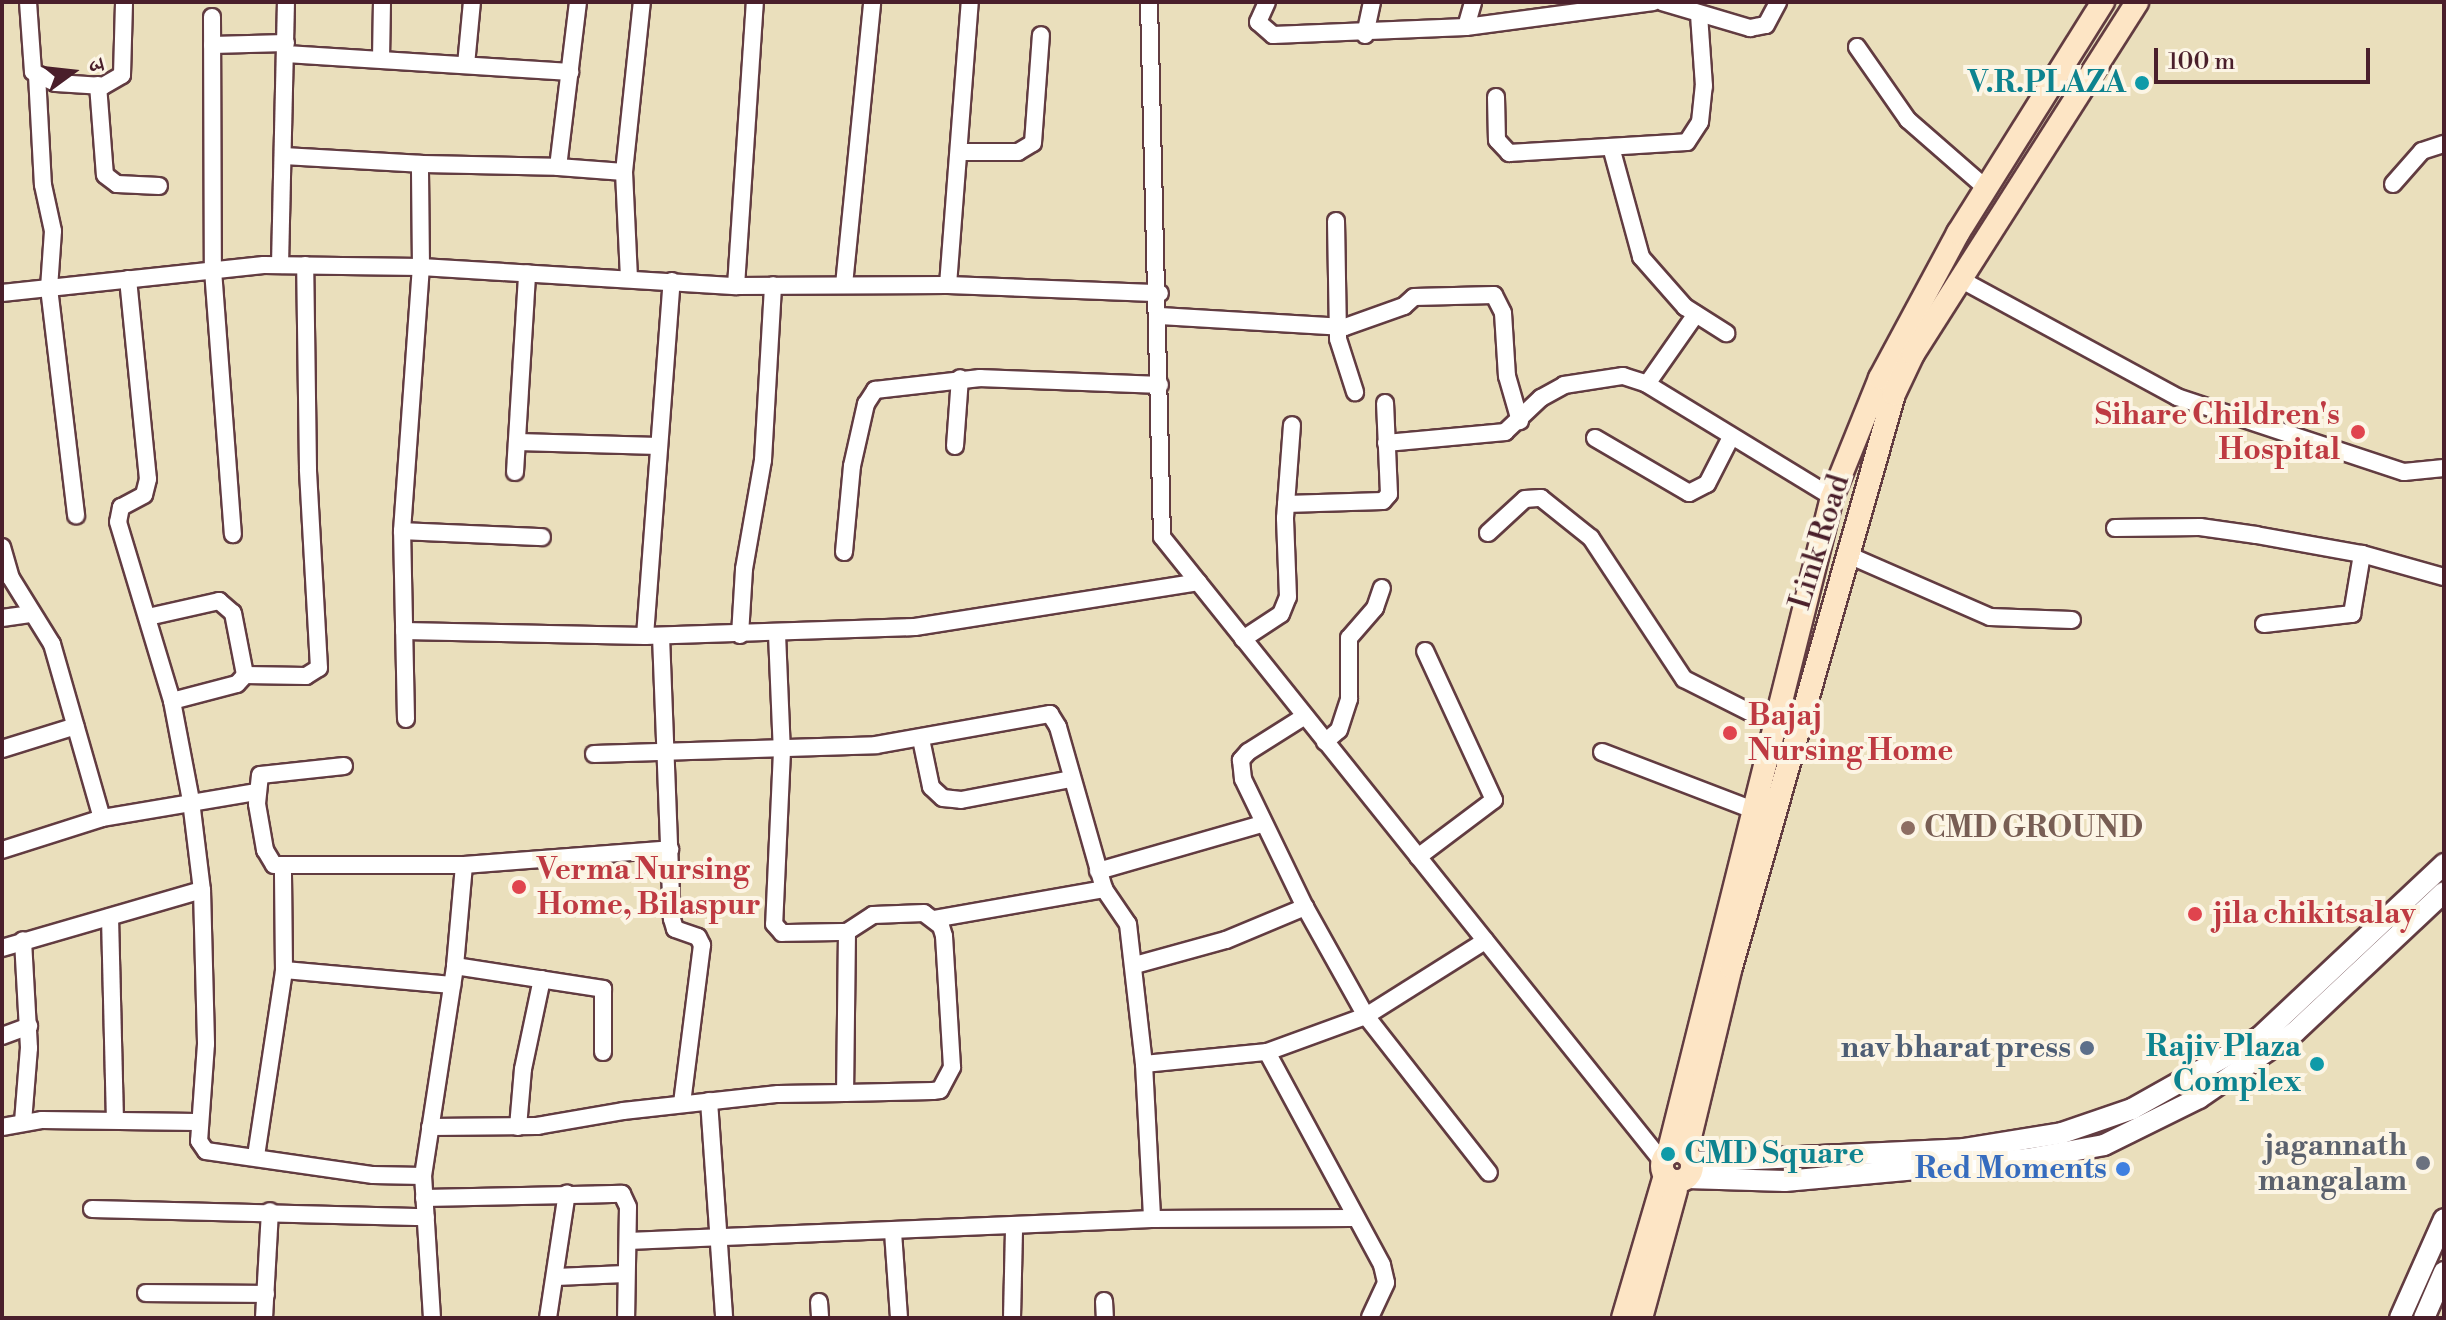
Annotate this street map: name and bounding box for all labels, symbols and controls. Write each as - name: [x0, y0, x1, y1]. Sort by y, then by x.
- north arrow: [32, 32, 112, 112]
- scale bar: [2158, 32, 2374, 82]
- text: 100 m: [2168, 47, 2235, 77]
- text: उ: [81, 57, 110, 75]
- place label: V.R.PLAZA: [1968, 65, 2126, 101]
- marker: V.R.PLAZA: [2133, 74, 2151, 92]
- place label: Sihare Children's Hospital: [2095, 397, 2340, 468]
- marker: Sihare Children's Hospital: [2347, 421, 2369, 443]
- street label: Link Road: [1782, 470, 1858, 614]
- place label: Bajaj Nursing Home: [1748, 698, 1953, 768]
- marker: Bajaj Nursing Home: [1719, 722, 1741, 744]
- place label: CMD GROUND: [1924, 810, 2143, 846]
- marker: CMD GROUND: [1899, 819, 1917, 837]
- place label: Verma Nursing Home, Bilaspur: [537, 852, 761, 922]
- marker: Verma Nursing Home, Bilaspur: [508, 876, 530, 898]
- place label: jila chikitsalay: [2213, 896, 2415, 932]
- marker: jila chikitsalay: [2184, 903, 2206, 925]
- place label: Rajiv Plaza Complex: [2146, 1029, 2301, 1100]
- place label: nav bharat press: [1841, 1030, 2071, 1066]
- marker: nav bharat press: [2078, 1039, 2096, 1057]
- marker: Rajiv Plaza Complex: [2308, 1055, 2326, 1073]
- place label: jagannath mangalam: [2258, 1128, 2407, 1198]
- place label: CMD Square: [1684, 1136, 1864, 1172]
- marker: CMD Square: [1659, 1145, 1677, 1163]
- place label: Red Moments: [1915, 1151, 2107, 1187]
- marker: jagannath mangalam: [2414, 1154, 2432, 1172]
- marker: Red Moments: [2114, 1160, 2132, 1178]

